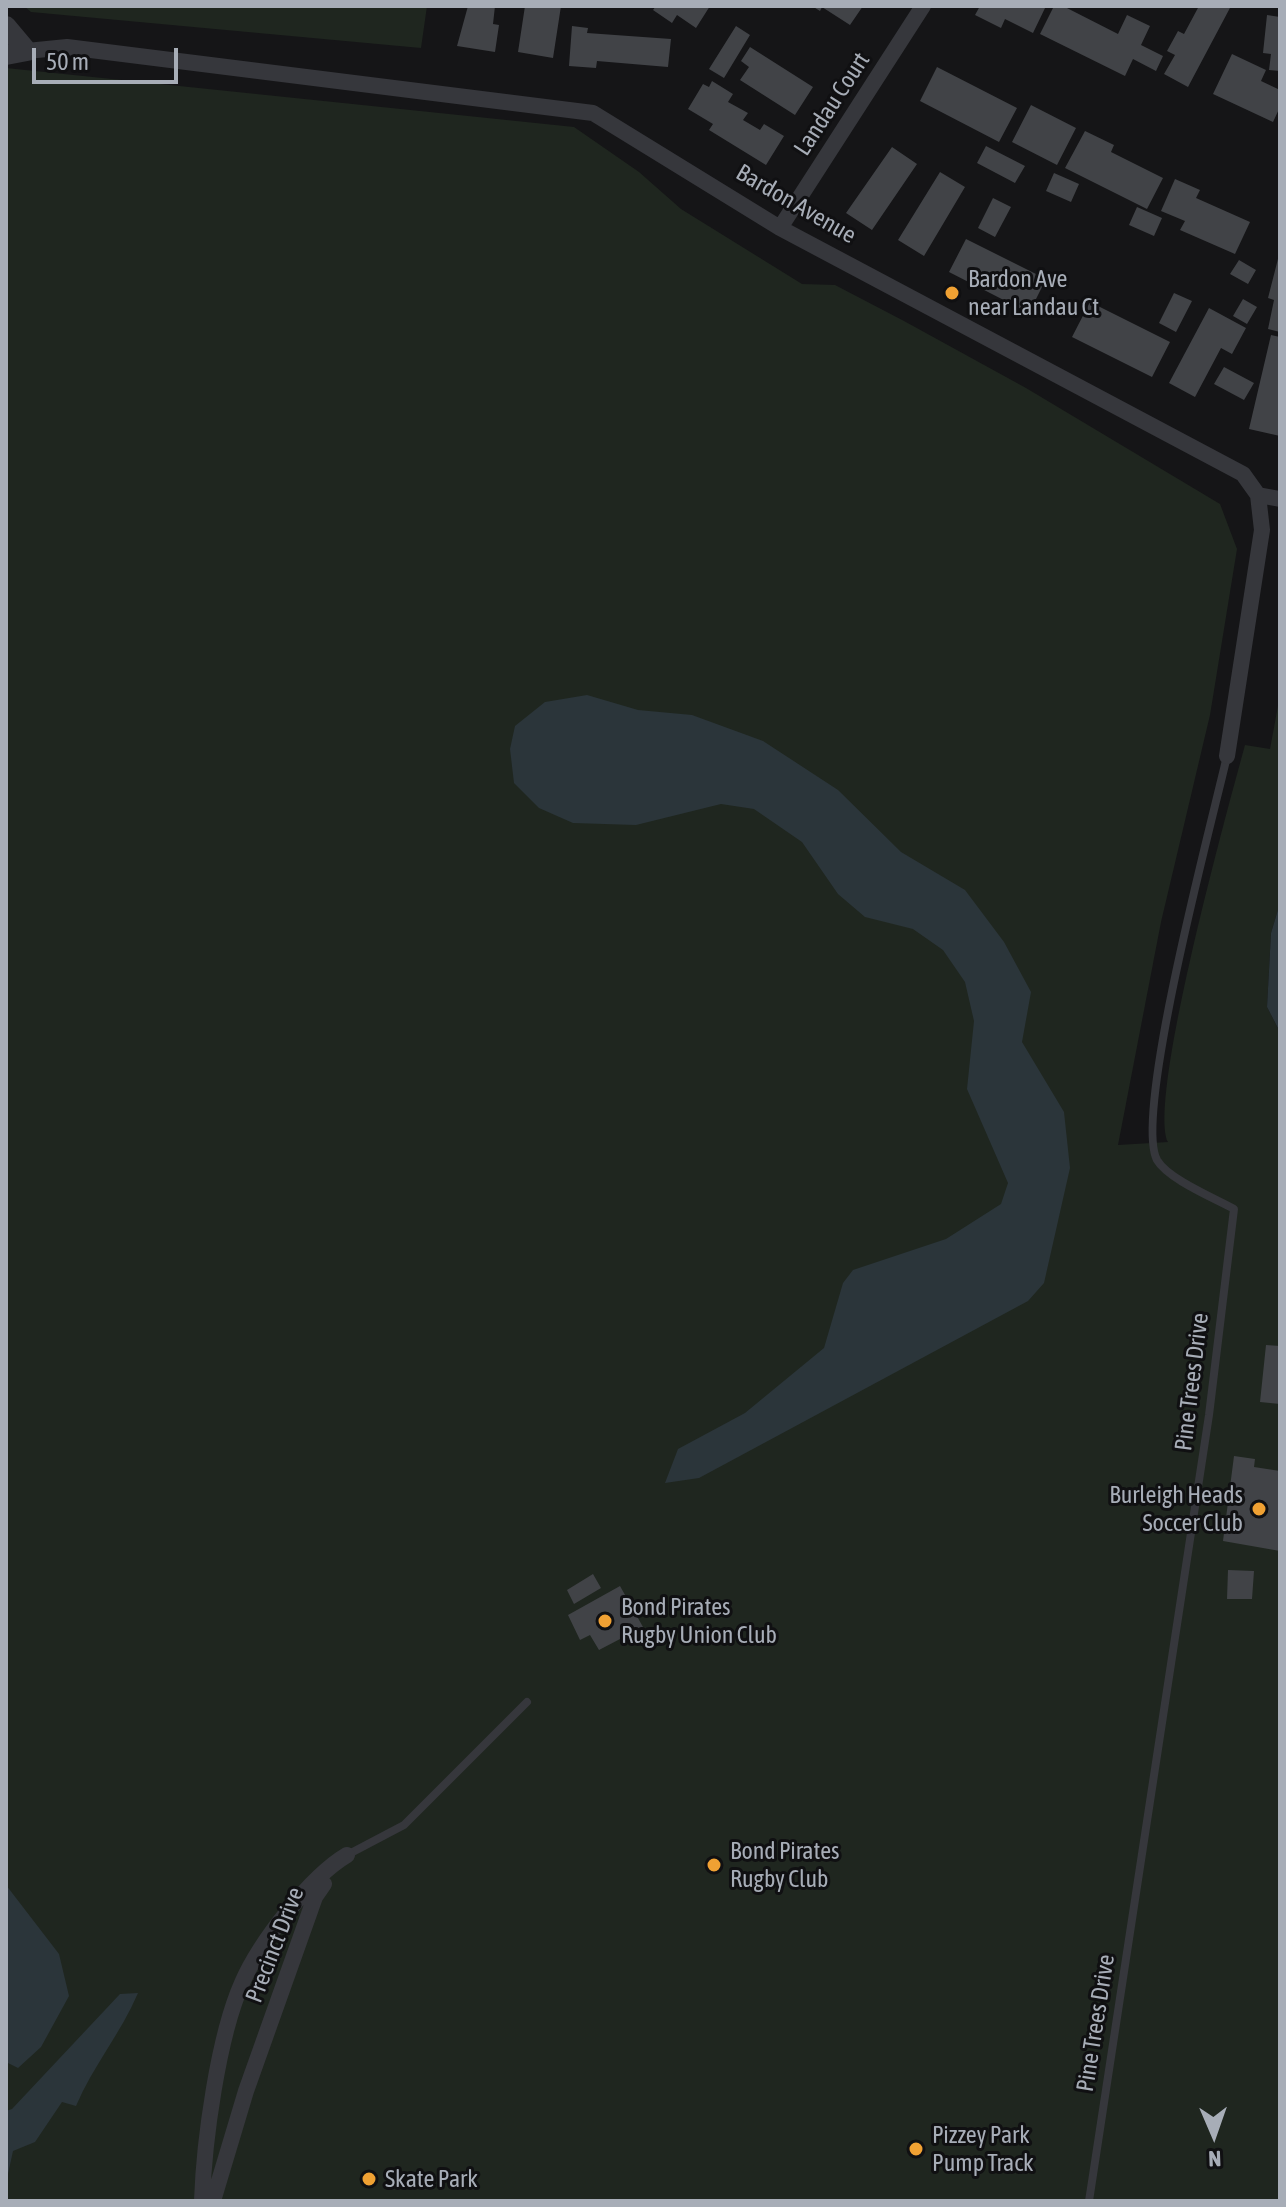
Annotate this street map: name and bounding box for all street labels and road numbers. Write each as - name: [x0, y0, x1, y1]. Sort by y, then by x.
- street label: Landau Court: [788, 47, 876, 161]
- street label: Bardon Avenue: [731, 158, 861, 250]
- street label: Pine Trees Drive: [1169, 1311, 1215, 1453]
- street label: Precinct Drive: [240, 1883, 310, 2007]
- street label: Pine Trees Drive: [1071, 1952, 1121, 2094]

